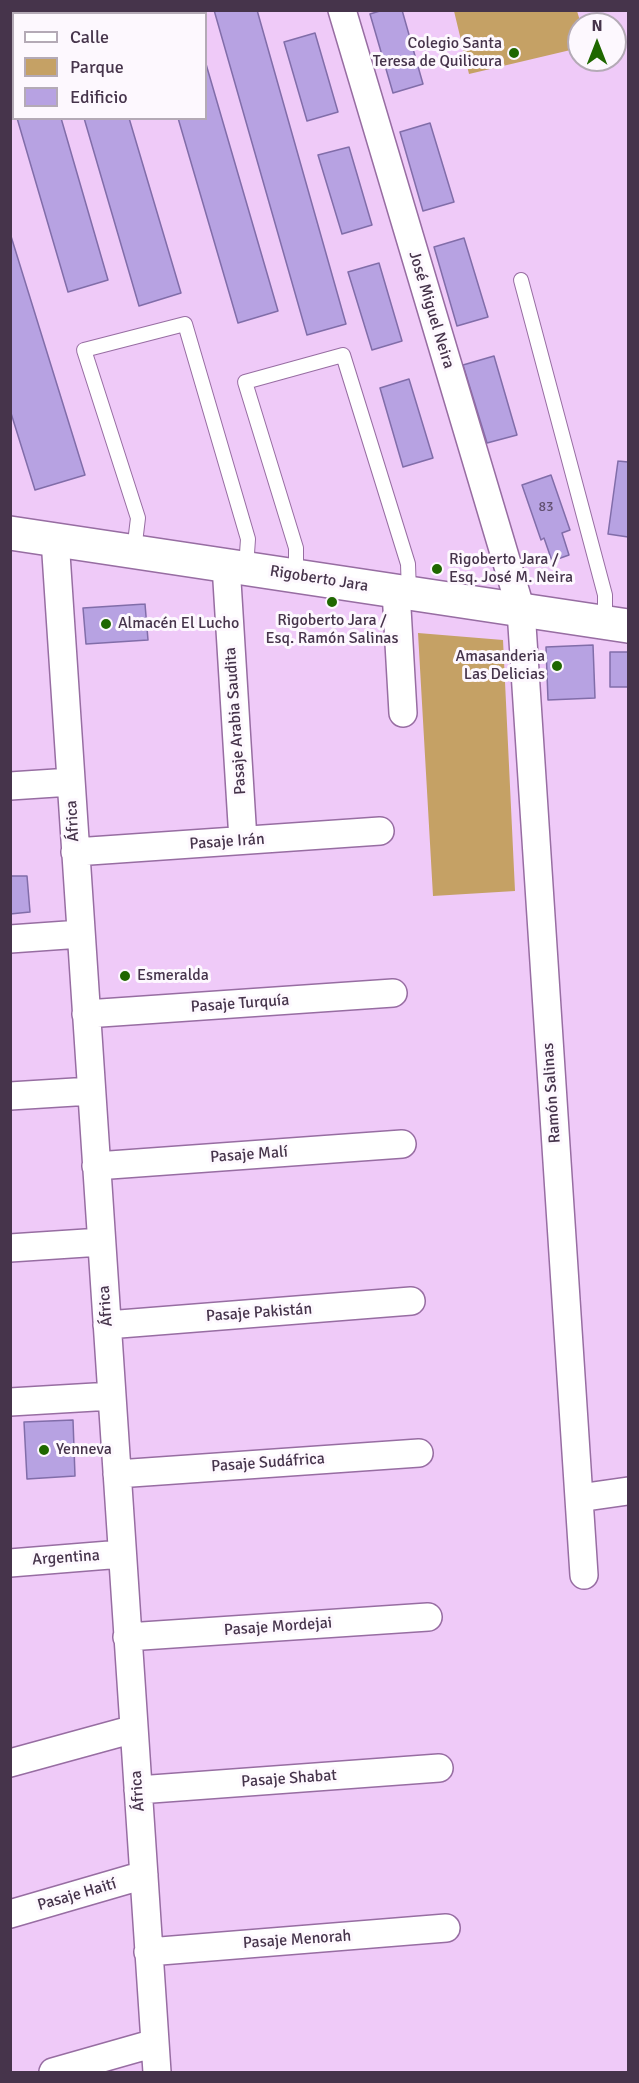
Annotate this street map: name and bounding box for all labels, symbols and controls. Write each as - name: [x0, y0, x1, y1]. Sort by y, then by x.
- legend: [12, 12, 207, 120]
- north arrow: [567, 12, 627, 72]
- text: N: [591, 16, 603, 36]
- text: Calle: [70, 26, 109, 48]
- place label: Colegio Santa Teresa de Quilicura: [373, 34, 502, 72]
- marker: Colegio Santa Teresa de Quilicura: [507, 46, 521, 60]
- text: Parque: [70, 56, 124, 78]
- text: Edificio: [70, 86, 128, 108]
- street label: José Miguel Neira: [404, 249, 458, 371]
- house number: 83: [538, 499, 554, 515]
- place label: Rigoberto Jara / Esq. José M. Neira: [449, 550, 573, 588]
- street label: Rigoberto Jara: [268, 562, 370, 596]
- marker: Rigoberto Jara / Esq. José M. Neira: [430, 562, 444, 576]
- marker: Rigoberto Jara / Esq. Ramón Salinas: [325, 595, 339, 609]
- place label: Rigoberto Jara / Esq. Ramón Salinas: [266, 611, 398, 649]
- place label: Almacén El Lucho: [118, 614, 239, 634]
- marker: Almacén El Lucho: [99, 617, 113, 631]
- street label: Pasaje Arabia Saudita: [221, 646, 251, 796]
- place label: Amasanderia Las Delicias: [455, 647, 545, 685]
- marker: Amasanderia Las Delicias: [550, 659, 564, 673]
- street label: África: [62, 800, 84, 842]
- street label: Pasaje Irán: [189, 830, 265, 854]
- place label: Esmeralda: [137, 966, 209, 986]
- marker: Esmeralda: [118, 969, 132, 983]
- street label: Pasaje Turquía: [190, 991, 290, 1017]
- street label: Ramón Salinas: [539, 1042, 565, 1144]
- street label: Pasaje Malí: [209, 1143, 289, 1167]
- street label: África: [95, 1285, 117, 1327]
- street label: Pasaje Pakistán: [205, 1300, 313, 1326]
- place label: Yenneva: [56, 1440, 112, 1460]
- marker: Yenneva: [37, 1443, 51, 1457]
- street label: Pasaje Sudáfrica: [210, 1449, 326, 1477]
- street label: Argentina: [32, 1546, 100, 1570]
- street label: Pasaje Mordejai: [223, 1614, 333, 1640]
- street label: Pasaje Shabat: [241, 1766, 337, 1792]
- street label: África: [127, 1770, 149, 1812]
- street label: Pasaje Haití: [35, 1875, 119, 1915]
- street label: Pasaje Menorah: [242, 1927, 352, 1953]

